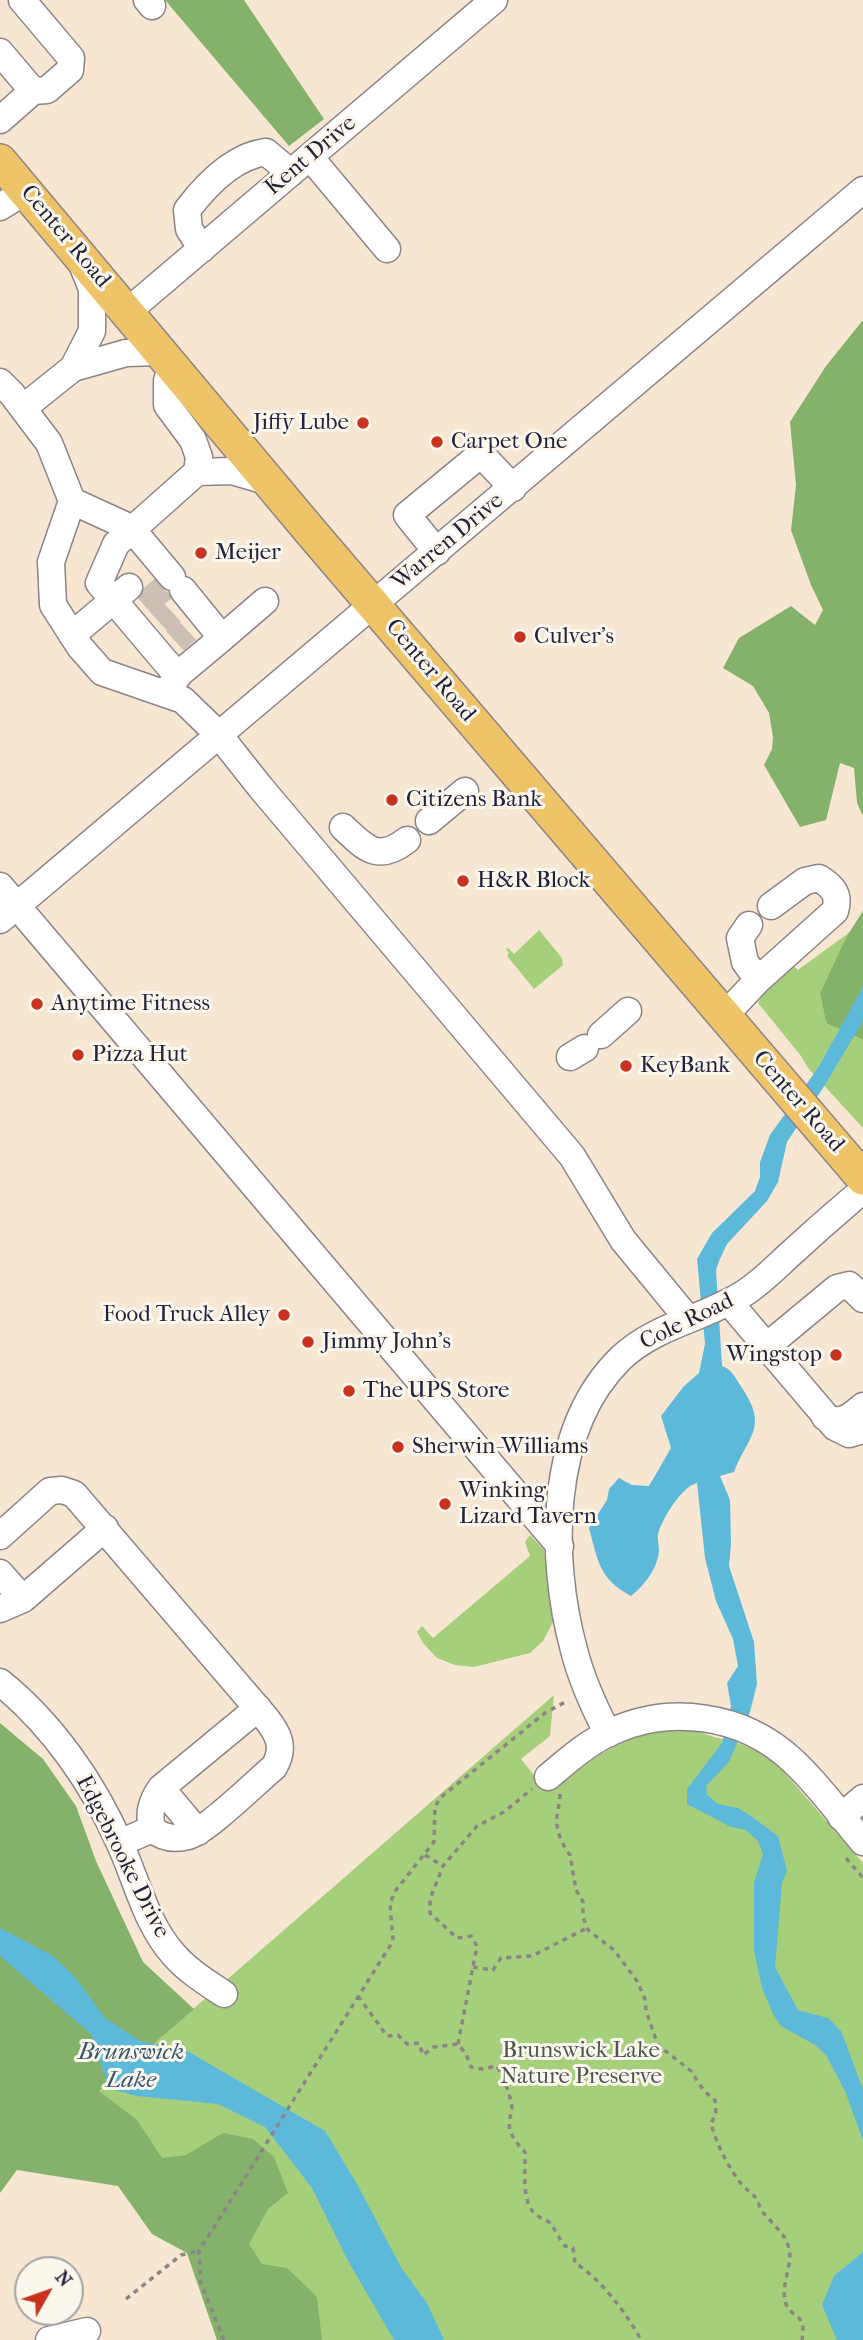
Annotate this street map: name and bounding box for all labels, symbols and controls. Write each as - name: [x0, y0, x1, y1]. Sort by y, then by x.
- street label: Kent Drive: [260, 110, 362, 202]
- street label: Center Road: [14, 180, 116, 294]
- place label: Jiffy Lube: [253, 409, 349, 437]
- marker: Jiffy Lube: [355, 415, 371, 431]
- place label: Carpet One: [451, 428, 567, 456]
- marker: Carpet One: [429, 434, 445, 450]
- street label: Warren Drive: [387, 487, 509, 597]
- place label: Meijer: [215, 539, 281, 567]
- marker: Meijer: [193, 545, 209, 561]
- street label: Center Road: [379, 614, 481, 728]
- place label: Culver's: [534, 623, 614, 651]
- marker: Culver's: [512, 629, 528, 645]
- place label: Citizens Bank: [406, 786, 542, 814]
- marker: Citizens Bank: [384, 792, 400, 808]
- place label: H&R Block: [477, 867, 590, 895]
- marker: H&R Block: [455, 873, 471, 889]
- place label: Anytime Fitness: [51, 990, 210, 1018]
- marker: Anytime Fitness: [29, 996, 45, 1012]
- place label: Pizza Hut: [92, 1041, 188, 1069]
- street label: Center Road: [746, 1046, 850, 1158]
- marker: Pizza Hut: [70, 1047, 86, 1063]
- place label: KeyBank: [640, 1052, 730, 1080]
- marker: KeyBank: [618, 1058, 634, 1074]
- street label: Cole Road: [636, 1288, 738, 1356]
- place label: Food Truck Alley: [103, 1301, 270, 1329]
- marker: Food Truck Alley: [276, 1307, 292, 1323]
- place label: Jimmy John's: [322, 1328, 451, 1356]
- marker: Jimmy John's: [300, 1334, 316, 1350]
- place label: Wingstop: [726, 1341, 822, 1369]
- marker: Wingstop: [828, 1347, 844, 1363]
- place label: The UPS Store: [363, 1377, 509, 1405]
- marker: The UPS Store: [341, 1383, 357, 1399]
- place label: Sherwin-Williams: [412, 1433, 588, 1461]
- marker: Sherwin-Williams: [390, 1439, 406, 1455]
- place label: Winking Lizard Tavern: [459, 1477, 597, 1531]
- marker: Winking Lizard Tavern: [437, 1496, 453, 1512]
- street label: Edgebrooke Drive: [69, 1771, 175, 1943]
- park label: Brunswick Lake Nature Preserve: [500, 2037, 662, 2091]
- water label: Brunswick Lake: [78, 2039, 184, 2095]
- north arrow: [14, 2256, 84, 2326]
- text: N: [50, 2266, 77, 2291]

